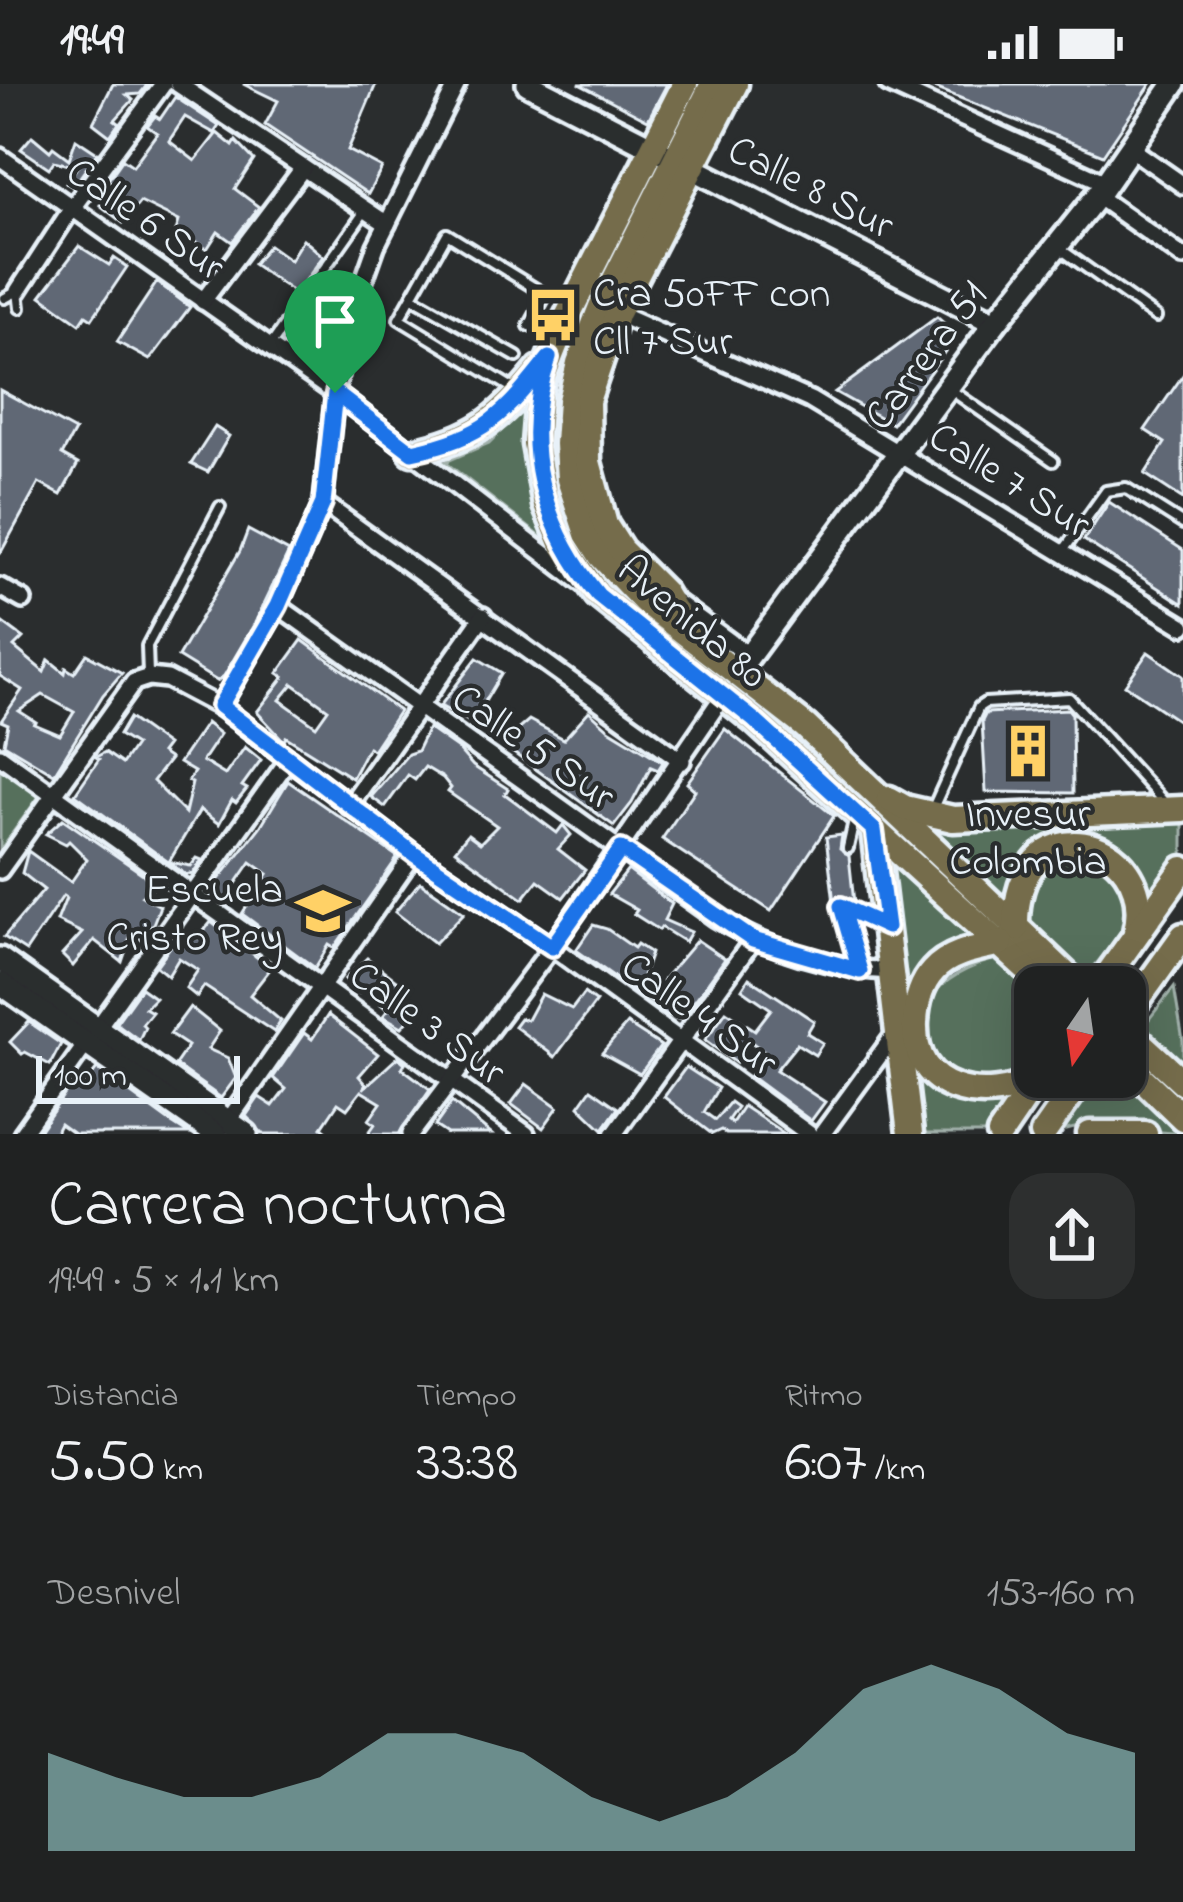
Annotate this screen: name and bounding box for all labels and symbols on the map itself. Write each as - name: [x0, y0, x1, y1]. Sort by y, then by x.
- street label: Calle 8 Sur: [716, 121, 905, 257]
- street label: Calle 6 Sur: [52, 143, 237, 298]
- place label: Cra 50FF con Cll 7 Sur: [593, 265, 831, 374]
- street label: Carrera 51: [851, 269, 1004, 445]
- pin: [284, 270, 386, 393]
- bus stop icon: Cra 50FF con Cll 7 Sur: [524, 286, 582, 344]
- street label: Calle 7 Sur: [916, 408, 1102, 556]
- street label: Avenida 80: [602, 542, 780, 705]
- street label: Calle 5 Sur: [438, 670, 628, 828]
- building icon: Invesur Colombia: [999, 722, 1057, 780]
- place label: Invesur Colombia: [949, 785, 1107, 894]
- place label: Escuela Cristo Rey: [106, 861, 283, 970]
- school or university icon: Escuela Cristo Rey: [294, 882, 352, 940]
- street label: Calle 4 Sur: [607, 938, 790, 1094]
- street label: Calle 3 Sur: [335, 947, 518, 1103]
- north arrow: [1014, 966, 1146, 1098]
- scale bar: [36, 1050, 240, 1103]

